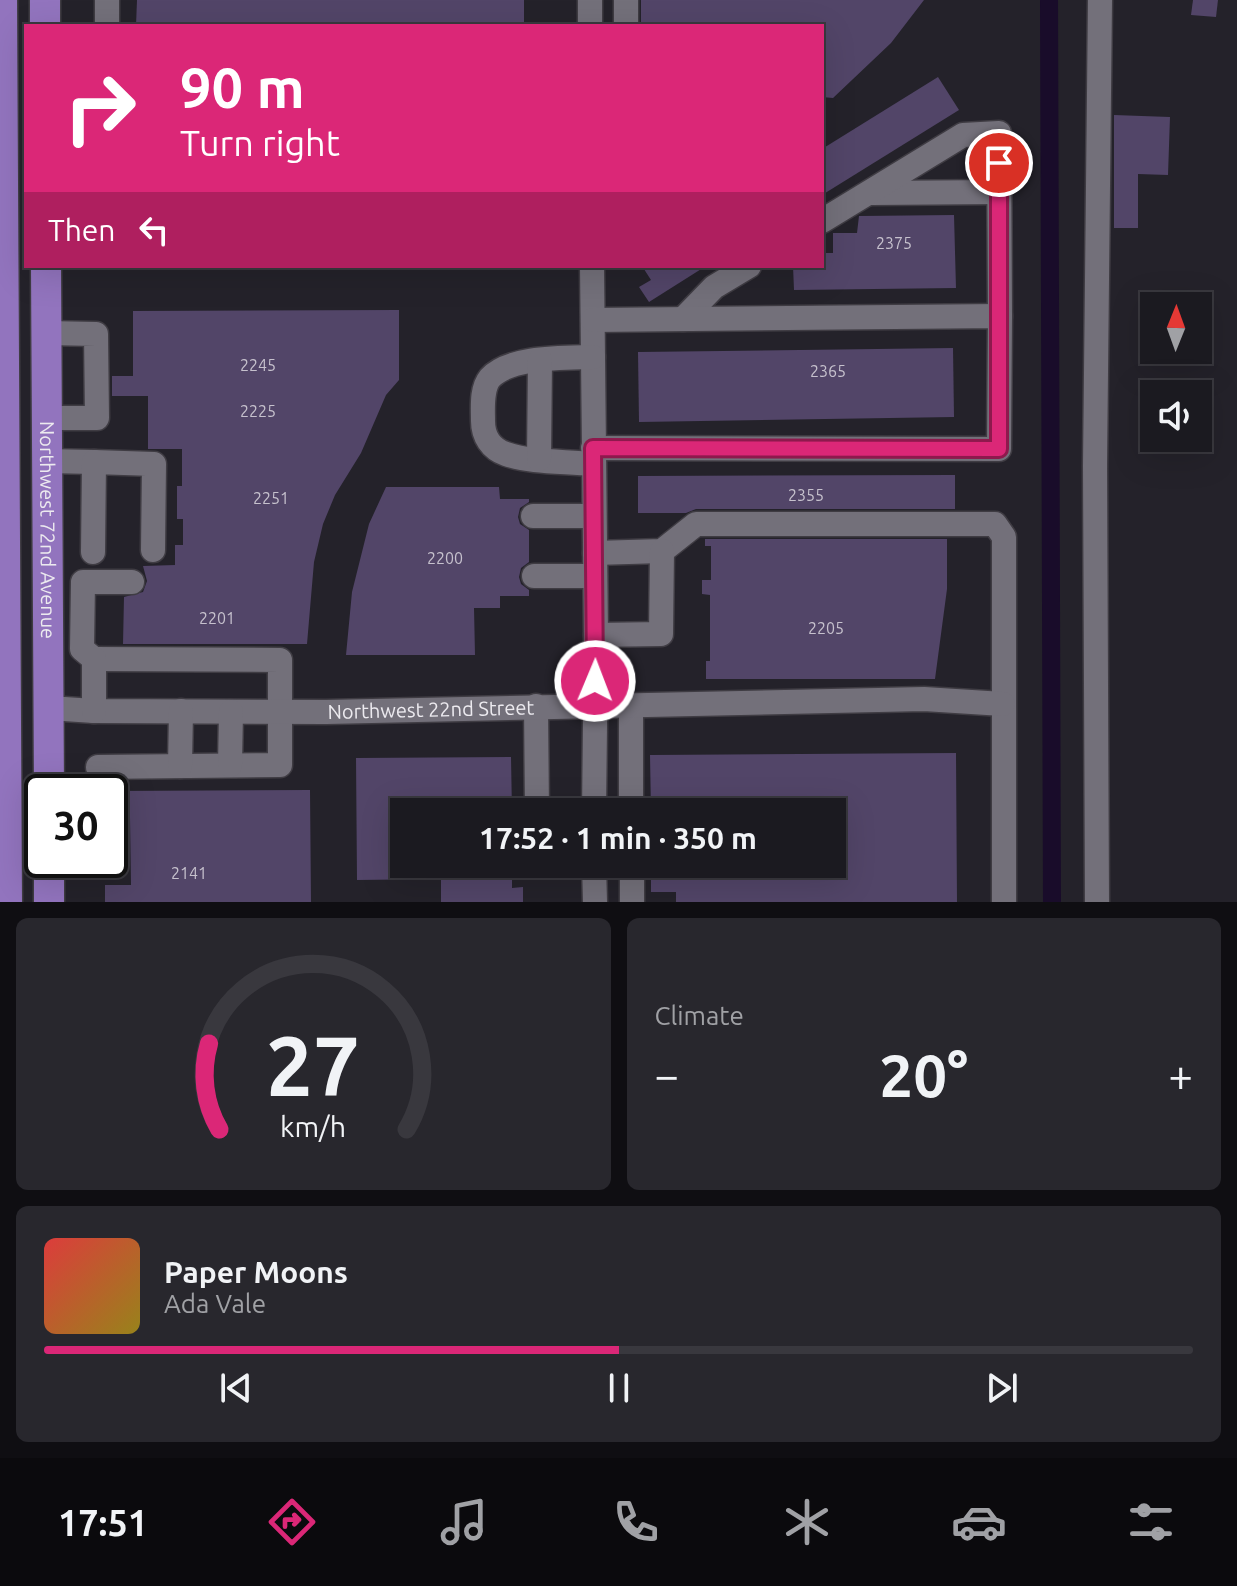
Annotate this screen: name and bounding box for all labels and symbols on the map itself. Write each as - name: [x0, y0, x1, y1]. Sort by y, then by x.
- pin: [965, 129, 1033, 197]
- house number: 2375: [876, 234, 912, 252]
- north arrow: [1140, 292, 1212, 364]
- house number: 2245: [240, 356, 276, 374]
- house number: 2365: [810, 362, 846, 380]
- house number: 2225: [240, 402, 276, 420]
- street label: Northwest 72nd Avenue: [36, 421, 60, 639]
- house number: 2355: [788, 486, 824, 504]
- house number: 2251: [253, 489, 289, 507]
- house number: 2200: [427, 549, 463, 567]
- house number: 2201: [199, 609, 235, 627]
- house number: 2205: [808, 619, 844, 637]
- position arrow: [553, 639, 637, 723]
- street label: Northwest 22nd Street: [327, 695, 535, 723]
- speed limit sign: 30: [24, 774, 128, 878]
- house number: 2141: [171, 864, 207, 882]

